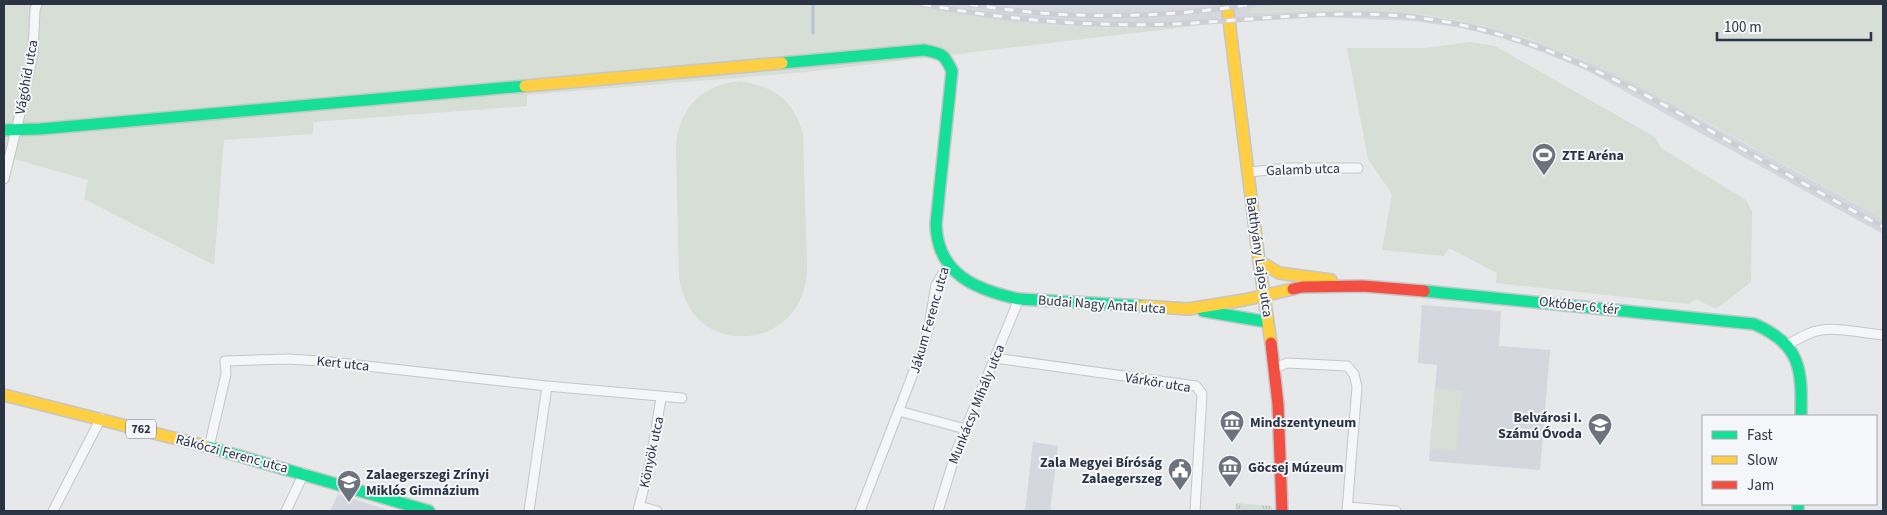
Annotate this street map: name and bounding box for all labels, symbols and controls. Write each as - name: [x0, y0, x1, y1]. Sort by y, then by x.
- scale bar: [1717, 10, 1871, 42]
- text: 100 m: [1724, 17, 1762, 38]
- street label: Vágóhíd utca: [11, 38, 43, 116]
- sports icon: ZTE Aréna: [1531, 142, 1557, 176]
- place label: ZTE Aréna: [1562, 146, 1624, 166]
- street label: Galamb utca: [1266, 159, 1340, 181]
- street label: Batthyány Lajos utca: [1241, 196, 1277, 319]
- street label: Jákum Ferenc utca: [905, 265, 955, 376]
- street label: Budai Nagy Antal utca: [1037, 291, 1167, 319]
- street label: Október 6. tér: [1538, 292, 1620, 320]
- street label: Munkácsy Mihály utca: [944, 341, 1010, 467]
- street label: Kert utca: [316, 351, 370, 377]
- street label: Várkör utca: [1124, 368, 1192, 398]
- place label: Belvárosi I. Számú Óvoda: [1498, 408, 1582, 444]
- museum icon: Mindszentyneum: [1219, 409, 1245, 443]
- school or university icon: Belvárosi I. Számú Óvoda: [1587, 412, 1613, 446]
- place label: Mindszentyneum: [1250, 413, 1356, 433]
- street label: Könyök utca: [635, 415, 669, 490]
- legend: [1702, 415, 1877, 505]
- road number: 762: [126, 419, 156, 438]
- text: Fast: [1747, 425, 1773, 446]
- street label: Rákóczi Ferenc utca: [173, 429, 290, 479]
- text: Slow: [1747, 450, 1778, 471]
- place label: Zala Megyei Bíróság Zalaegerszeg: [1040, 453, 1163, 489]
- museum icon: Göcsej Múzeum: [1217, 454, 1243, 488]
- public building icon: Zala Megyei Bíróság Zalaegerszeg: [1167, 457, 1193, 491]
- place label: Göcsej Múzeum: [1248, 458, 1344, 478]
- place label: Zalaegerszegi Zrínyi Miklós Gimnázium: [366, 465, 489, 501]
- school or university icon: Zalaegerszegi Zrínyi Miklós Gimnázium: [336, 469, 362, 503]
- text: Jam: [1747, 475, 1774, 496]

